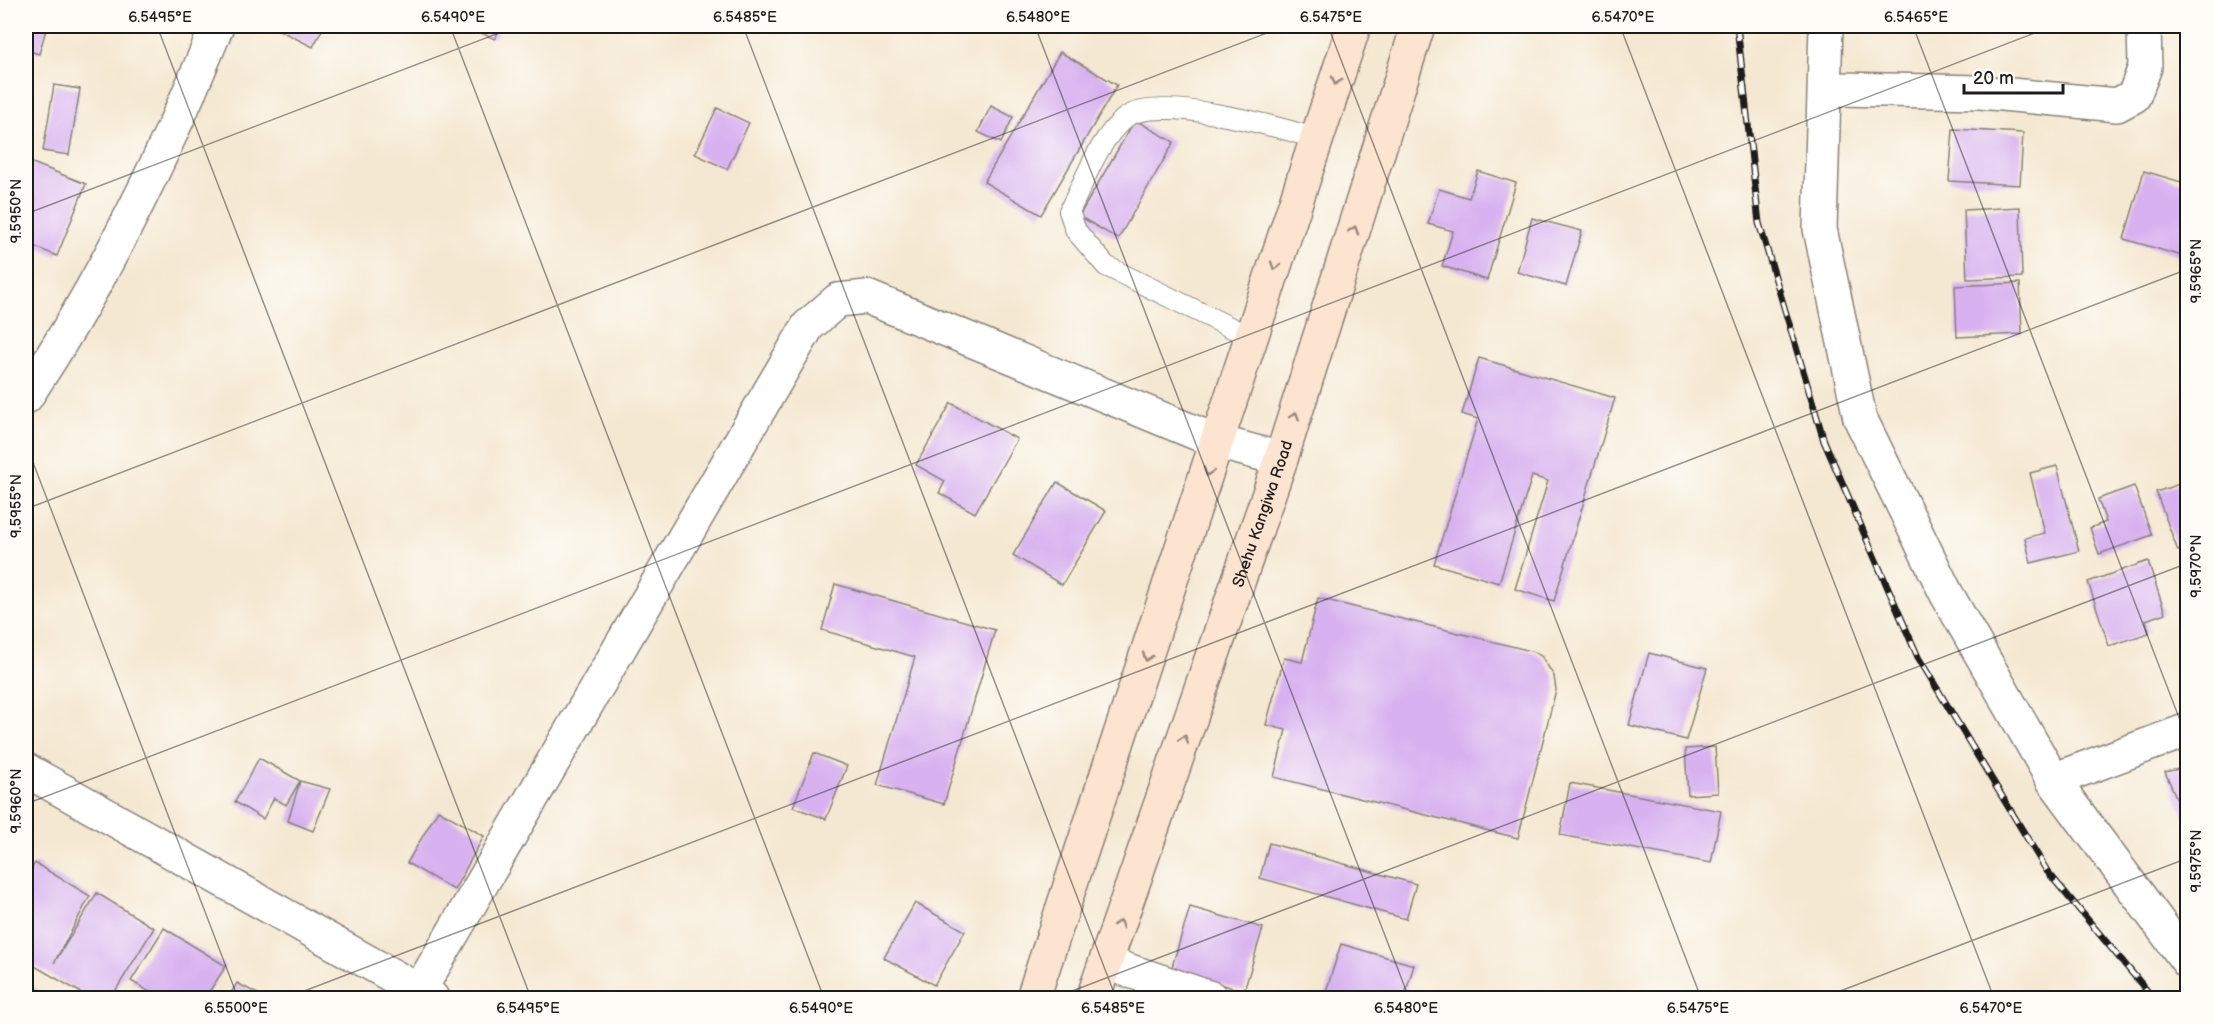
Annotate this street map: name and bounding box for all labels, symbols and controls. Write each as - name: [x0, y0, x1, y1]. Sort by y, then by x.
- text: 6.5495°E: [128, 8, 192, 27]
- text: 6.5490°E: [421, 8, 485, 27]
- text: 6.5485°E: [713, 8, 777, 27]
- text: 6.5480°E: [1006, 8, 1070, 27]
- text: 6.5475°E: [1300, 8, 1362, 27]
- text: 6.5470°E: [1592, 8, 1655, 27]
- text: 6.5465°E: [1884, 8, 1948, 27]
- scale bar: [1964, 57, 2063, 95]
- text: 20 m: [1973, 68, 2014, 89]
- one-way arrow: [1331, 75, 1343, 86]
- text: 9.5950°N: [7, 179, 26, 243]
- one-way arrow: [1346, 225, 1359, 236]
- text: 9.5965°N: [2187, 239, 2206, 303]
- one-way arrow: [1270, 260, 1283, 271]
- one-way arrow: [1288, 411, 1300, 422]
- street label: Shehu Kangiwa Road: [1229, 438, 1297, 590]
- one-way arrow: [1203, 466, 1216, 477]
- text: 9.5955°N: [7, 474, 26, 538]
- text: 9.5970°N: [2187, 534, 2206, 598]
- one-way arrow: [1141, 651, 1154, 662]
- one-way arrow: [1176, 734, 1189, 745]
- text: 9.5960°N: [7, 768, 26, 834]
- text: 9.5975°N: [2187, 830, 2206, 892]
- one-way arrow: [1112, 919, 1125, 929]
- text: 6.5500°E: [204, 999, 268, 1018]
- text: 6.5495°E: [496, 999, 560, 1018]
- text: 6.5490°E: [789, 999, 853, 1018]
- text: 6.5485°E: [1081, 999, 1145, 1018]
- text: 6.5480°E: [1374, 999, 1438, 1018]
- text: 6.5475°E: [1667, 999, 1729, 1018]
- text: 6.5470°E: [1960, 999, 2023, 1018]

